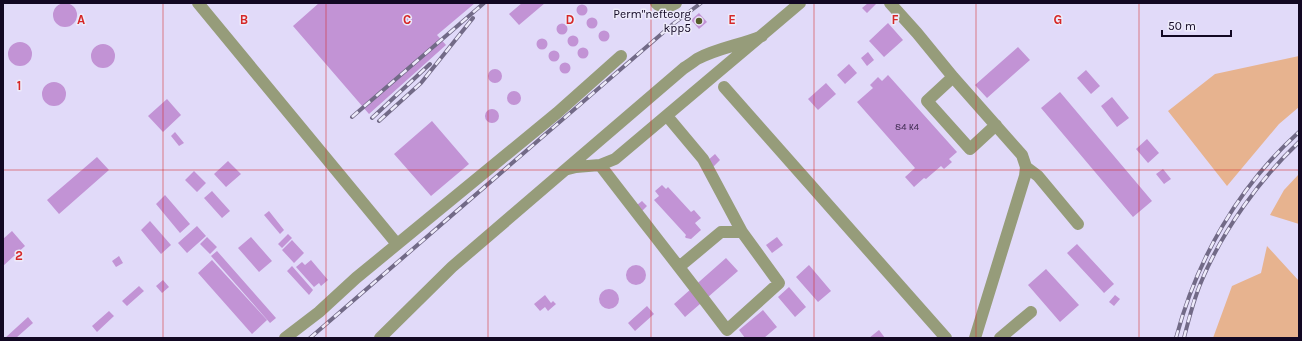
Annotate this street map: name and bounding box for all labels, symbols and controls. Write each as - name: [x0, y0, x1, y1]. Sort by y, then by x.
- place label: Perm"nefteorg kpp5: [613, 7, 691, 35]
- text: A: [77, 12, 85, 27]
- text: B: [240, 12, 248, 27]
- text: C: [403, 12, 411, 27]
- text: D: [566, 12, 575, 27]
- text: E: [728, 12, 736, 27]
- text: F: [891, 12, 899, 27]
- text: G: [1054, 12, 1062, 27]
- scale bar: [1162, 12, 1231, 38]
- marker: Perm"nefteorg kpp5: [694, 16, 704, 26]
- text: 50 m: [1168, 19, 1196, 33]
- text: 1: [17, 78, 21, 93]
- house number: 84 к4: [895, 121, 919, 133]
- text: 2: [15, 248, 23, 263]

